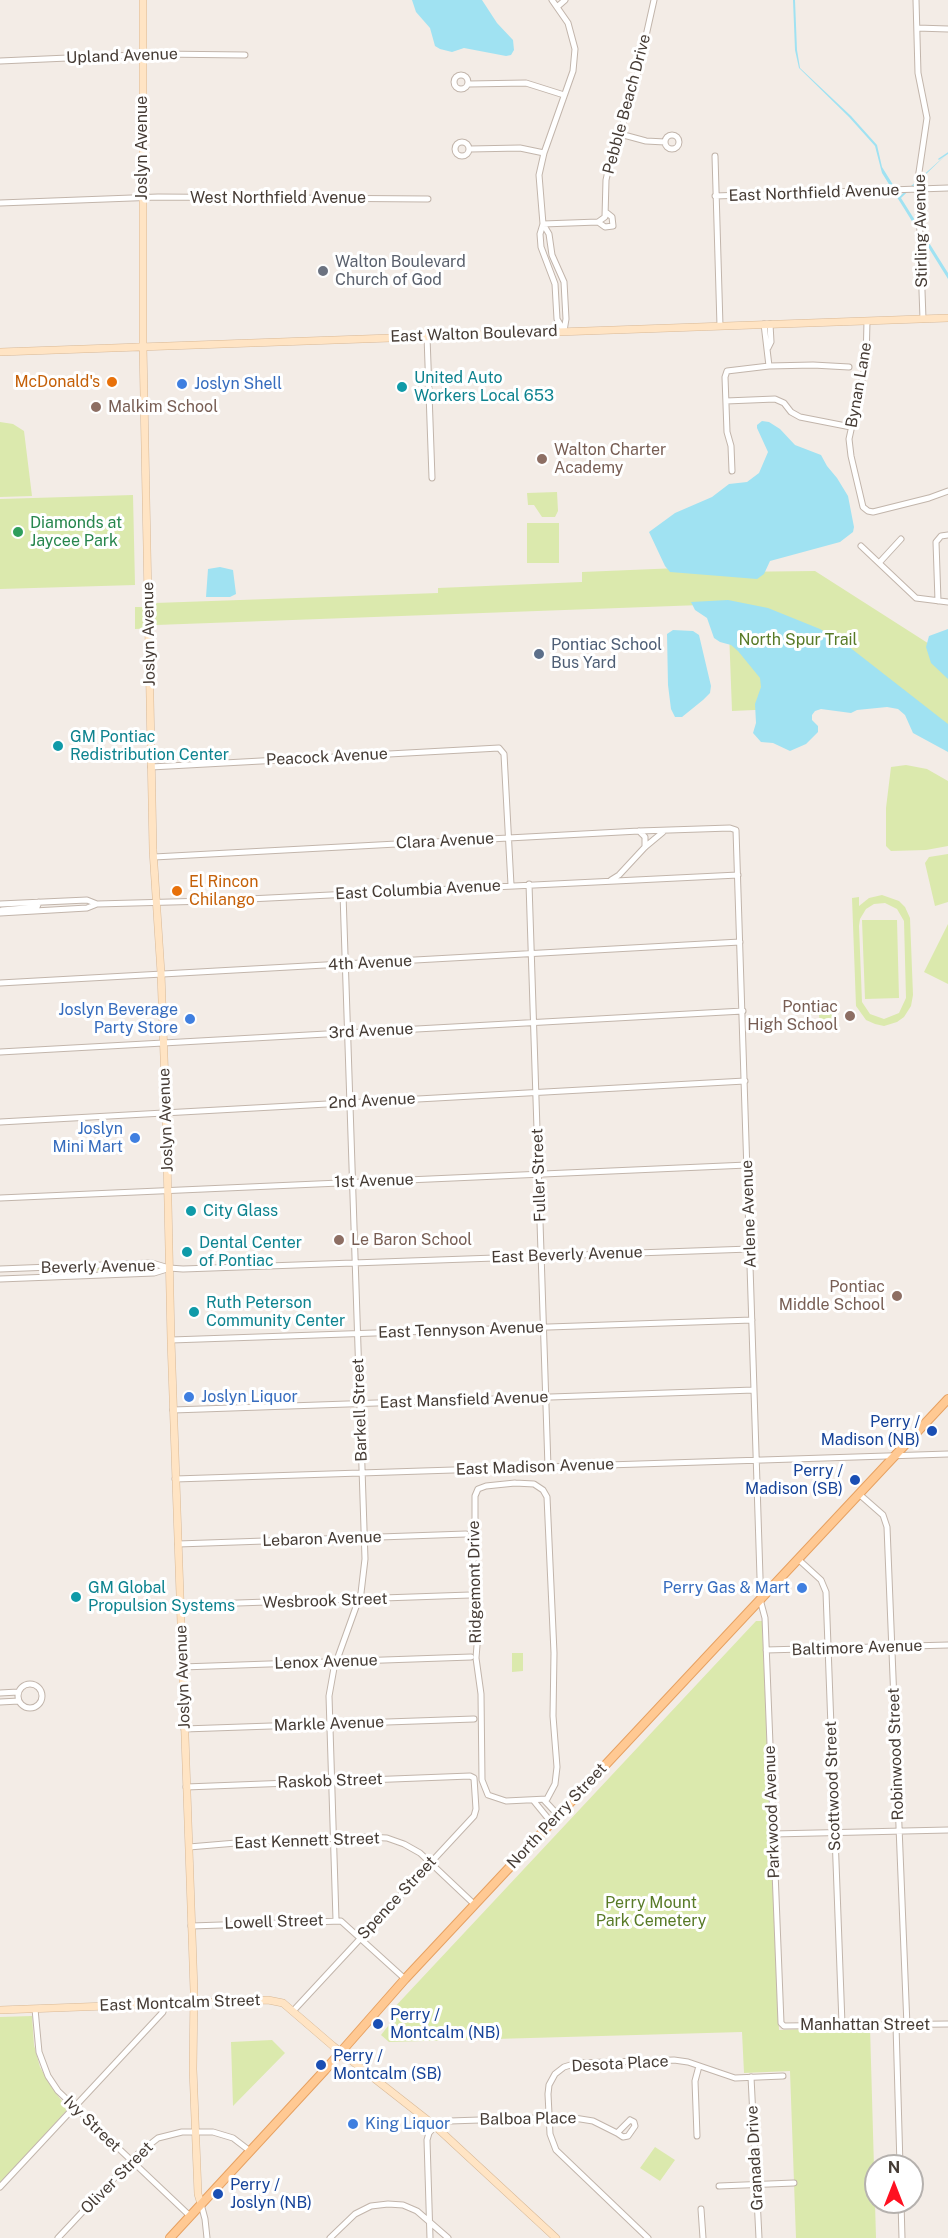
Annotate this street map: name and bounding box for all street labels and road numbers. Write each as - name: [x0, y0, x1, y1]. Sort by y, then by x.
- street label: Pebble Beach Drive: [599, 32, 655, 176]
- street label: Upland Avenue: [66, 44, 178, 68]
- street label: Joslyn Avenue: [132, 96, 152, 200]
- street label: Stirling Avenue: [910, 174, 932, 288]
- street label: East Northfield Avenue: [728, 180, 900, 206]
- street label: West Northfield Avenue: [190, 188, 366, 208]
- street label: East Walton Boulevard: [390, 321, 558, 347]
- street label: Bynan Lane: [842, 341, 876, 429]
- street label: Joslyn Avenue: [138, 582, 160, 686]
- street label: Peacock Avenue: [266, 744, 388, 770]
- street label: Clara Avenue: [395, 829, 495, 853]
- street label: East Columbia Avenue: [335, 876, 501, 904]
- street label: 4th Avenue: [327, 951, 413, 975]
- street label: 3rd Avenue: [328, 1019, 414, 1043]
- street label: Joslyn Avenue: [155, 1067, 177, 1173]
- street label: 2nd Avenue: [328, 1089, 416, 1113]
- street label: Fuller Street: [528, 1128, 550, 1222]
- street label: Arlene Avenue: [738, 1160, 760, 1268]
- street label: 1st Avenue: [334, 1170, 414, 1192]
- street label: East Beverly Avenue: [491, 1243, 643, 1267]
- street label: Beverly Avenue: [40, 1256, 156, 1278]
- street label: East Tennyson Avenue: [378, 1318, 544, 1342]
- street label: Barkell Street: [349, 1358, 371, 1462]
- street label: East Mansfield Avenue: [379, 1387, 549, 1413]
- street label: East Madison Avenue: [456, 1455, 614, 1479]
- street label: Ridgemont Drive: [464, 1520, 486, 1644]
- street label: Lebaron Avenue: [262, 1527, 382, 1551]
- street label: Wesbrook Street: [262, 1589, 388, 1613]
- street label: Joslyn Avenue: [172, 1624, 194, 1730]
- street label: Baltimore Avenue: [791, 1636, 923, 1660]
- street label: Lenox Avenue: [274, 1651, 378, 1673]
- street label: Robinwood Street: [884, 1687, 908, 1821]
- street label: Markle Avenue: [273, 1712, 385, 1736]
- street label: Scottwood Street: [821, 1721, 845, 1851]
- street label: Parkwood Avenue: [760, 1745, 784, 1879]
- street label: North Perry Street: [503, 1759, 611, 1873]
- street label: Raskob Street: [277, 1770, 383, 1792]
- street label: East Kennett Street: [234, 1829, 380, 1853]
- street label: Spence Street: [354, 1852, 440, 1944]
- street label: Lowell Street: [224, 1911, 324, 1933]
- street label: East Montcalm Street: [99, 1991, 261, 2015]
- street label: Manhattan Street: [800, 2015, 930, 2035]
- street label: Desota Place: [571, 2052, 669, 2076]
- street label: Ivy Street: [59, 2092, 125, 2156]
- street label: Granada Drive: [743, 2105, 767, 2211]
- street label: Balboa Place: [479, 2109, 577, 2129]
- street label: Oliver Street: [77, 2138, 157, 2218]

